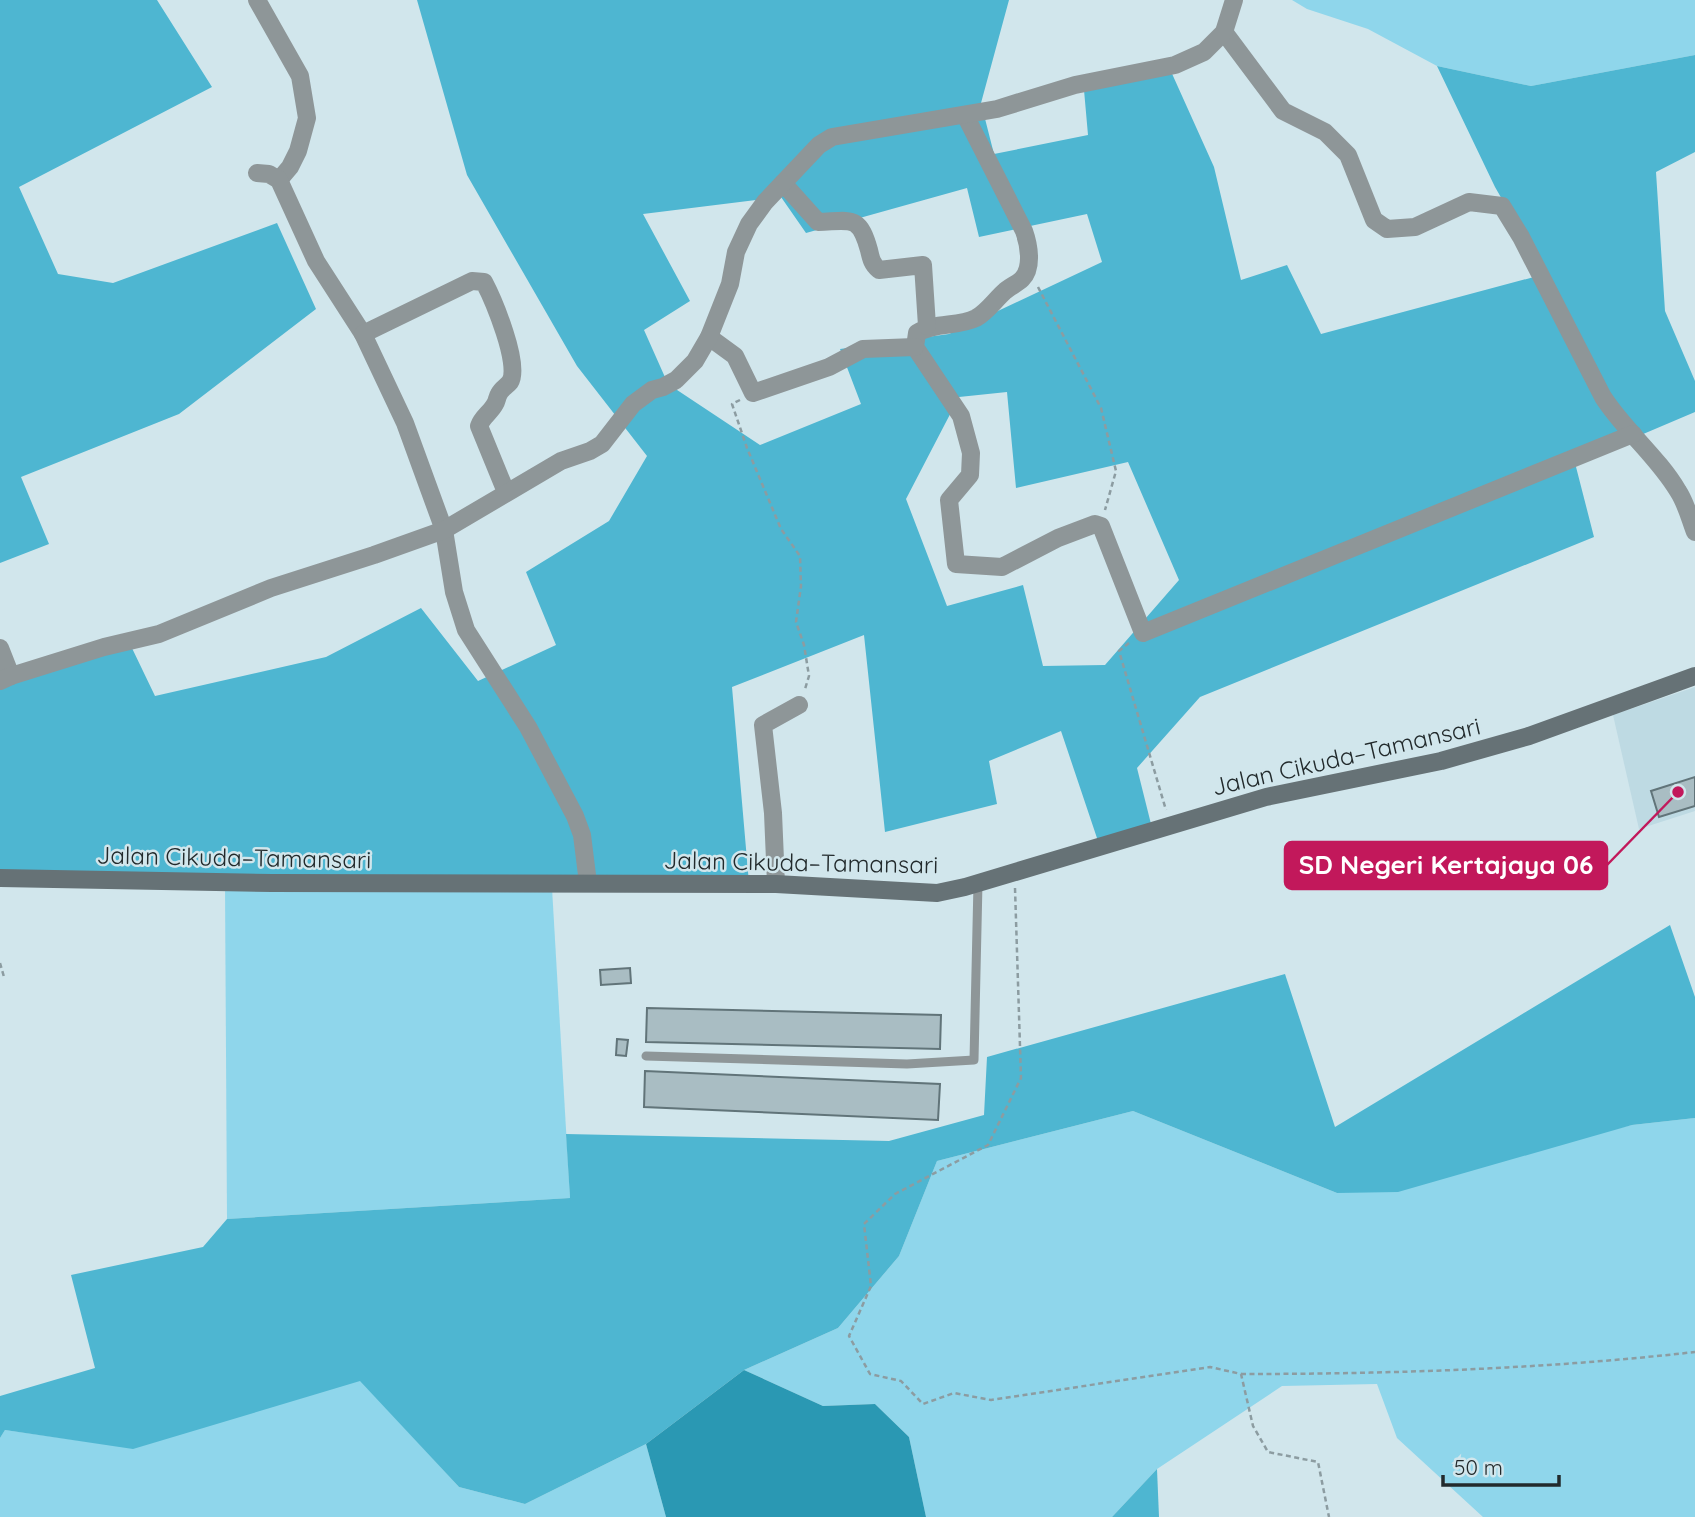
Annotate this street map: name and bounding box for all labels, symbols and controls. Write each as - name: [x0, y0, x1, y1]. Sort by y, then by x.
- street label: Jalan Cikuda–Tamansari: [1209, 710, 1483, 802]
- street label: Jalan Cikuda–Tamansari: [96, 840, 372, 874]
- callout: SD Negeri Kertajaya 06: [1285, 842, 1607, 889]
- street label: Jalan Cikuda–Tamansari: [663, 845, 939, 879]
- text: SD Negeri Kertajaya 06: [1299, 848, 1593, 881]
- scale bar: [1443, 1444, 1558, 1488]
- text: 50 m: [1454, 1454, 1503, 1480]

